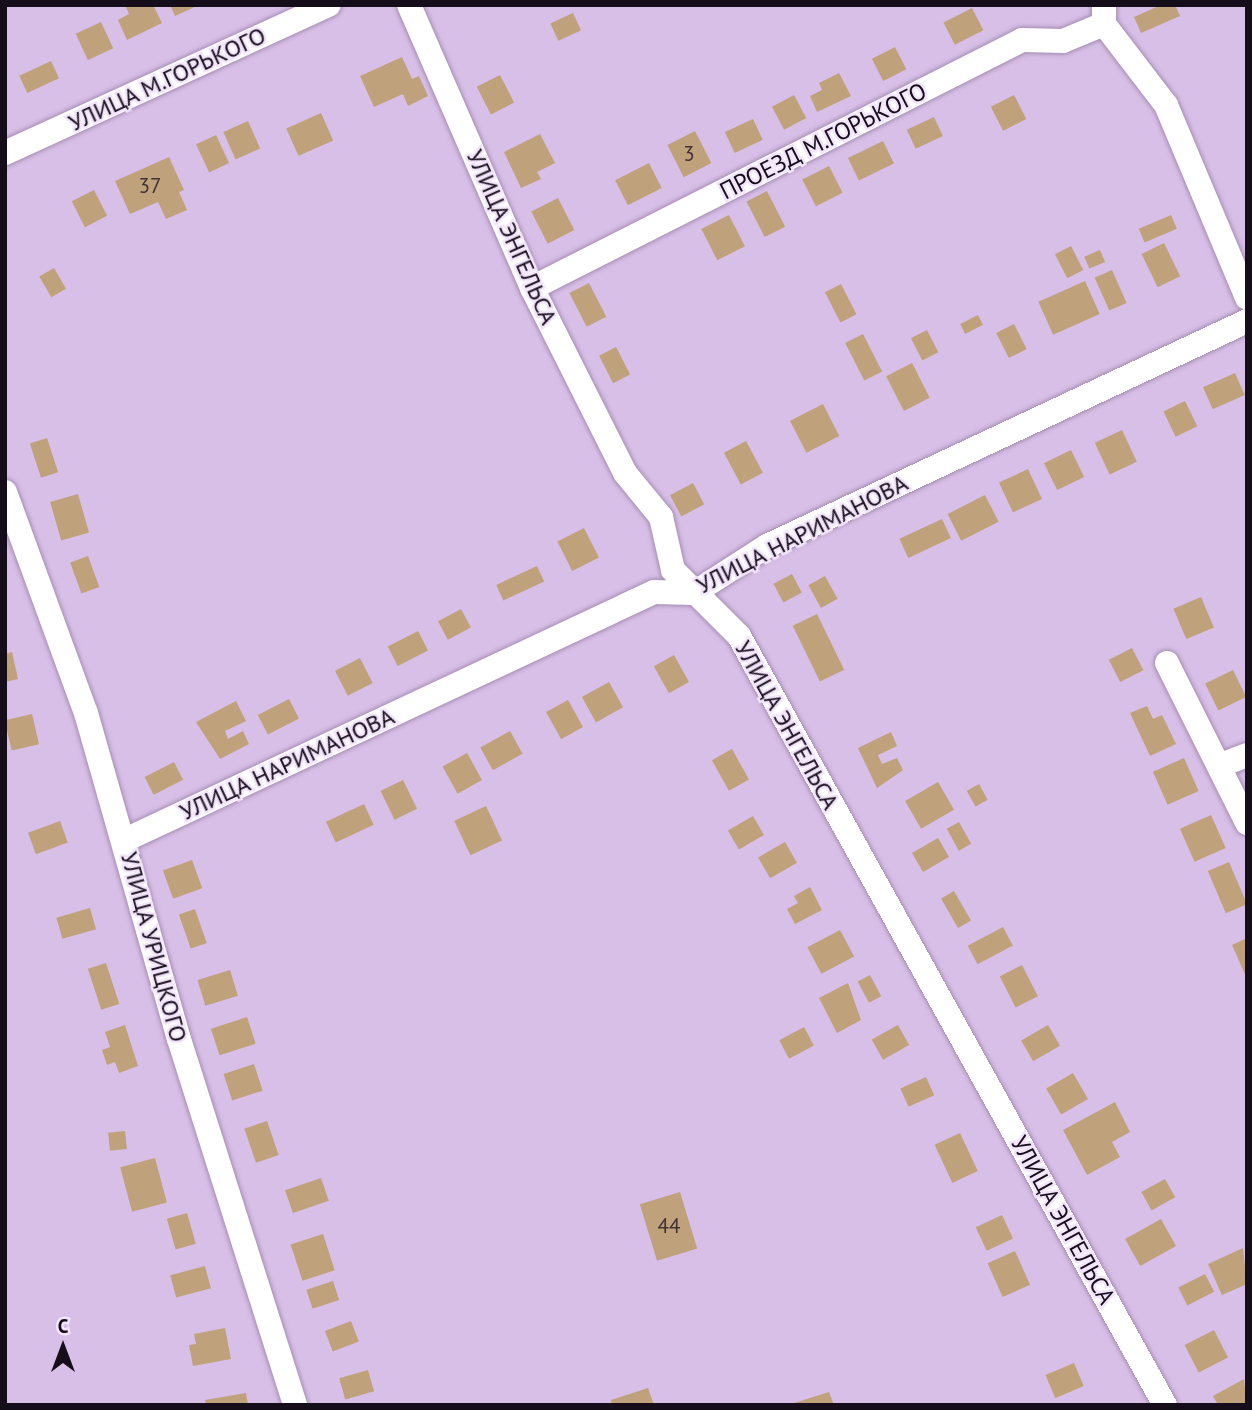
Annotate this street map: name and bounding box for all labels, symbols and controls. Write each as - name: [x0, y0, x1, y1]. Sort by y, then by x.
- street label: УЛИЦА М.ГОРЬКОГО: [63, 20, 271, 138]
- street label: ПРОЕЗД М.ГОРЬКОГО: [715, 76, 931, 206]
- house number: 3: [683, 141, 695, 167]
- street label: УЛИЦА ЭНГЕЛЬСА: [460, 145, 564, 329]
- house number: 37: [139, 173, 161, 199]
- street label: УЛИЦА НАРИМАНОВА: [691, 468, 913, 600]
- street label: УЛИЦА ЭНГЕЛЬСА: [729, 635, 845, 815]
- street label: УЛИЦА НАРИМАНОВА: [175, 701, 399, 827]
- street label: УЛИЦА УРИЦКОГО: [115, 848, 193, 1046]
- street label: УЛИЦА ЭНГЕЛЬСА: [1005, 1130, 1121, 1310]
- house number: 44: [658, 1213, 680, 1239]
- north arrow: [28, 1312, 98, 1382]
- text: С: [58, 1314, 68, 1338]

